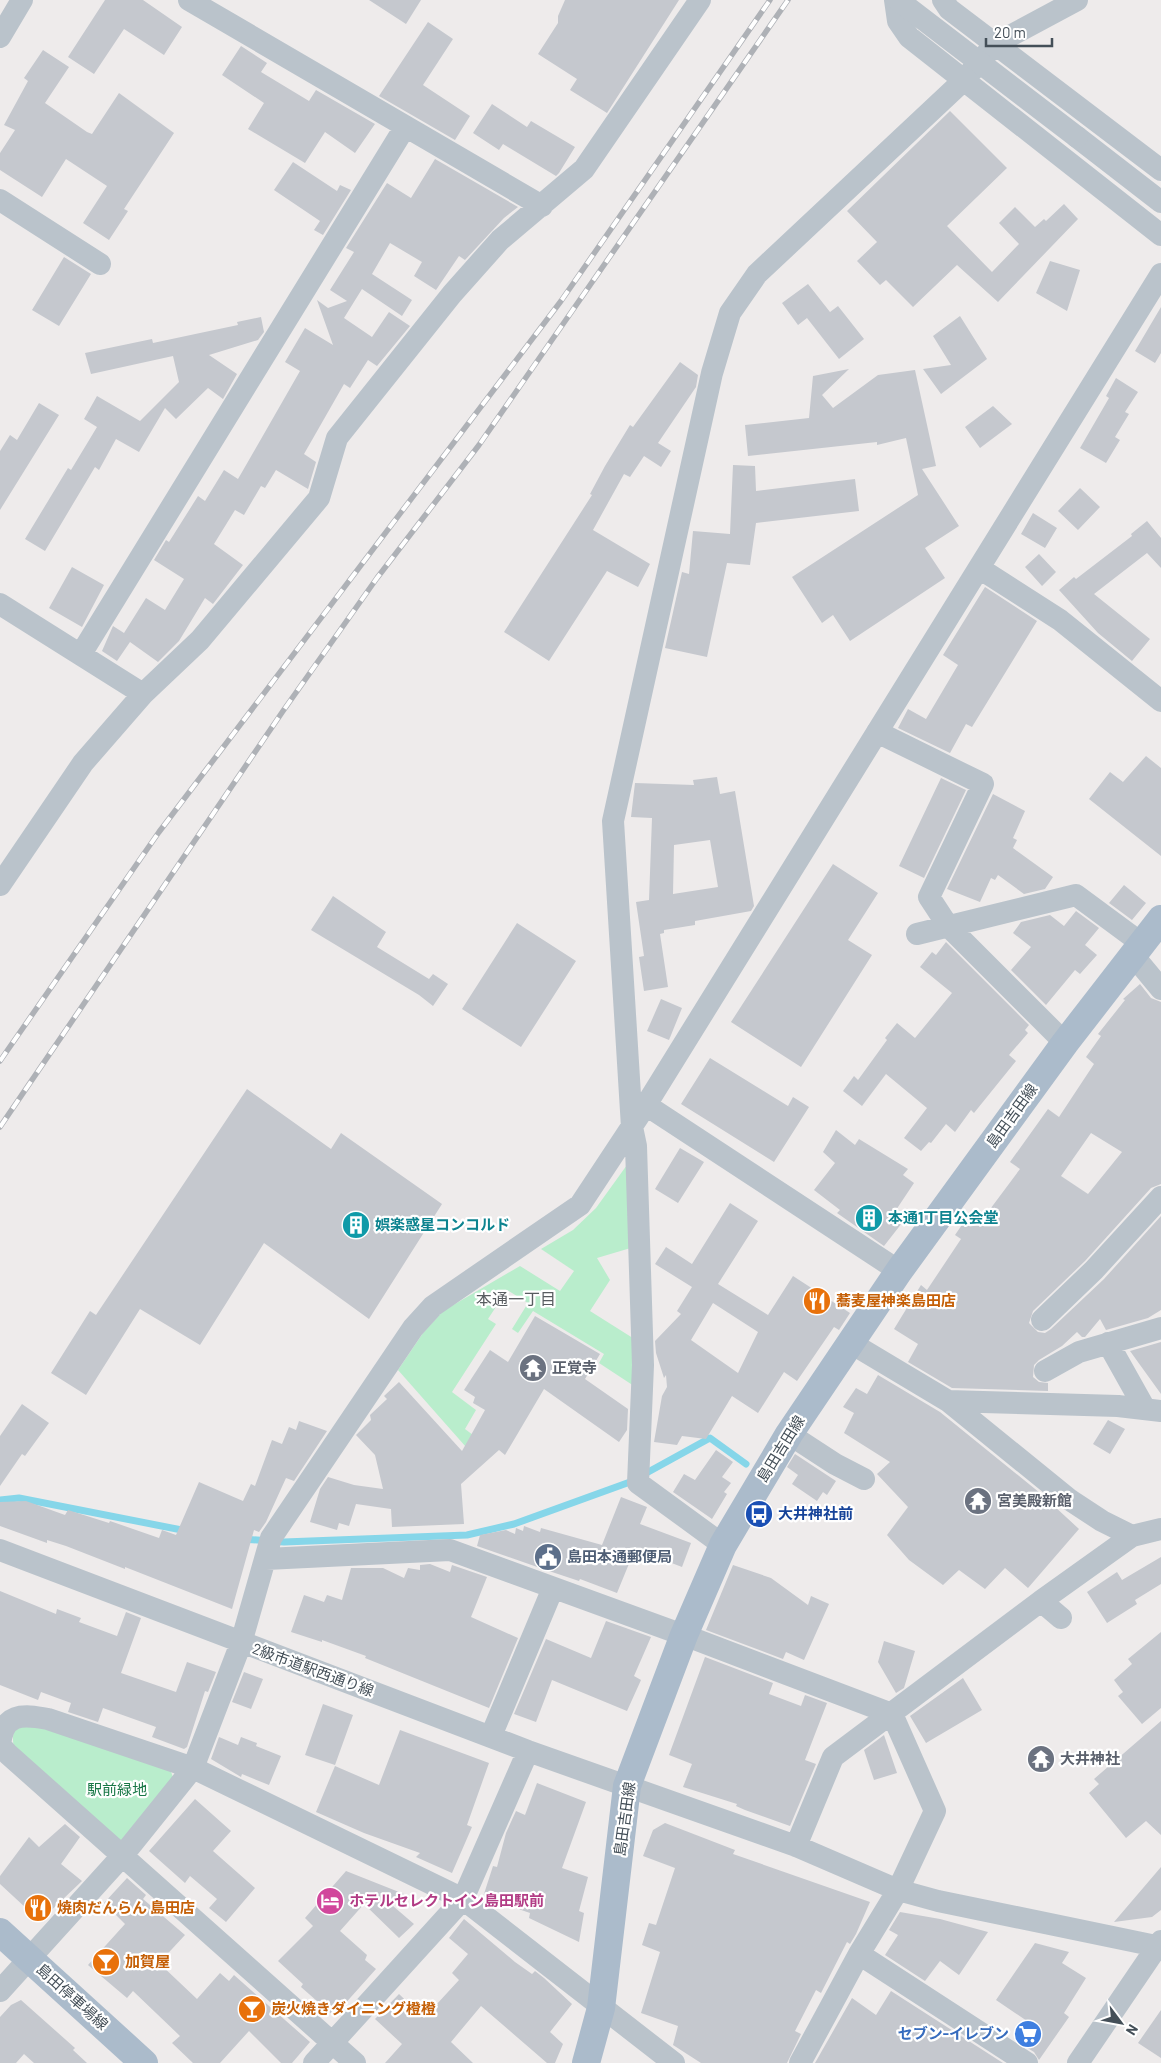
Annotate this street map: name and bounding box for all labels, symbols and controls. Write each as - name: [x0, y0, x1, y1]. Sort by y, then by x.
- scale bar: [986, 15, 1052, 47]
- text: 20 m: [994, 23, 1026, 41]
- street label: 島田吉田線: [982, 1080, 1041, 1151]
- building icon: 本通1丁目公会堂: [854, 1203, 884, 1233]
- place label: 本通1丁目公会堂: [888, 1208, 998, 1226]
- building icon: 娯楽惑星コンコルド: [341, 1210, 371, 1240]
- place label: 娯楽惑星コンコルド: [375, 1215, 510, 1233]
- restaurant icon: 蕎麦屋神楽島田店: [802, 1286, 832, 1316]
- district label: 本通一丁目: [476, 1289, 556, 1308]
- place label: 蕎麦屋神楽島田店: [836, 1291, 956, 1309]
- temple icon: 正覚寺: [518, 1353, 548, 1383]
- place label: 正覚寺: [552, 1358, 597, 1376]
- street label: 島田吉田線: [753, 1412, 808, 1485]
- temple icon: 宮美殿新館: [963, 1486, 993, 1516]
- place label: 宮美殿新館: [997, 1491, 1072, 1509]
- bus stop icon: 大井神社前: [744, 1499, 774, 1529]
- place label: 大井神社前: [778, 1504, 853, 1522]
- public building icon: 島田本通郵便局: [533, 1542, 563, 1572]
- place label: 島田本通郵便局: [567, 1547, 672, 1565]
- street label: 2級市道駅西通り線: [250, 1639, 377, 1699]
- temple icon: 大井神社: [1026, 1744, 1056, 1774]
- place label: 大井神社: [1060, 1749, 1120, 1767]
- park label: 駅前緑地: [87, 1780, 147, 1798]
- street label: 島田吉田線: [610, 1780, 638, 1857]
- hotel icon: ホテルセレクトイン島田駅前: [315, 1886, 345, 1916]
- place label: ホテルセレクトイン島田駅前: [349, 1891, 544, 1909]
- restaurant icon: 焼肉だんらん 島田店: [23, 1893, 53, 1923]
- place label: 焼肉だんらん 島田店: [57, 1898, 195, 1916]
- bar icon: 加賀屋: [91, 1947, 121, 1977]
- place label: 加賀屋: [125, 1952, 170, 1970]
- street label: 島田停車場線: [33, 1959, 112, 2033]
- bar icon: 炭火焼きダイニング橙橙: [237, 1994, 267, 2024]
- north arrow: [1096, 1998, 1146, 2048]
- place label: 炭火焼きダイニング橙橙: [271, 1999, 436, 2017]
- supermarket icon: セブン-イレブン: [1013, 2019, 1043, 2049]
- text: N: [1123, 2022, 1142, 2039]
- place label: セブン-イレブン: [898, 2024, 1009, 2042]

